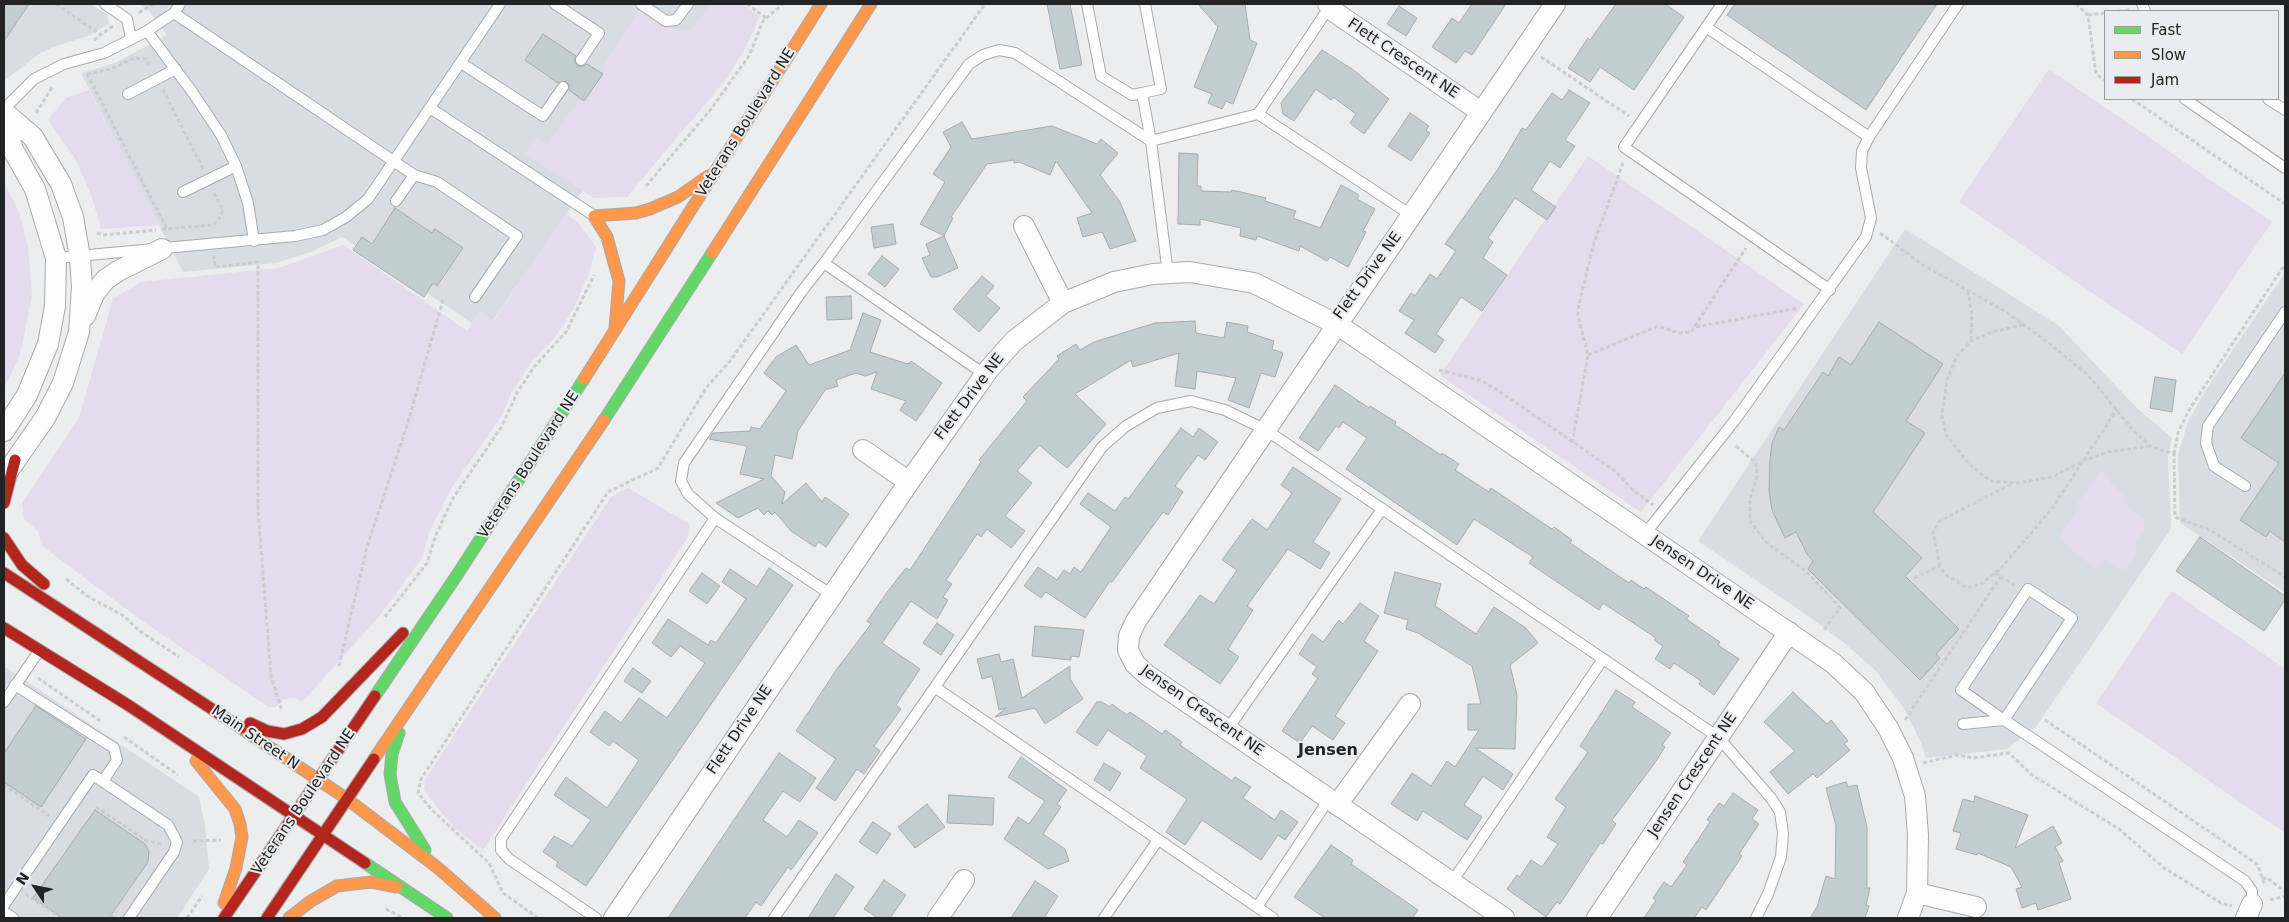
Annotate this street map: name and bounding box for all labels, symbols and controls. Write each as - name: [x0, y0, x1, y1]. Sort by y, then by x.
- legend: [2104, 10, 2279, 100]
- street label: Flett Crescent NE: [1344, 15, 1462, 103]
- text: Fast: [2151, 21, 2181, 39]
- street label: Veterans Boulevard NE: [693, 45, 799, 201]
- text: Slow: [2151, 46, 2186, 64]
- text: Jam: [2151, 71, 2179, 89]
- street label: Flett Drive NE: [1330, 229, 1406, 323]
- street label: Flett Drive NE: [932, 350, 1008, 444]
- street label: Veterans Boulevard NE: [475, 388, 583, 542]
- street label: Jensen Drive NE: [1647, 532, 1757, 614]
- street label: Jensen Crescent NE: [1137, 662, 1267, 760]
- street label: Flett Drive NE: [703, 682, 777, 778]
- street label: Main Street N: [208, 702, 302, 774]
- street label: Jensen Crescent NE: [1645, 709, 1741, 841]
- street label: Veterans Boulevard NE: [248, 726, 360, 878]
- district label: Jensen: [1298, 741, 1358, 761]
- north arrow: [10, 862, 60, 912]
- text: N: [13, 869, 32, 888]

